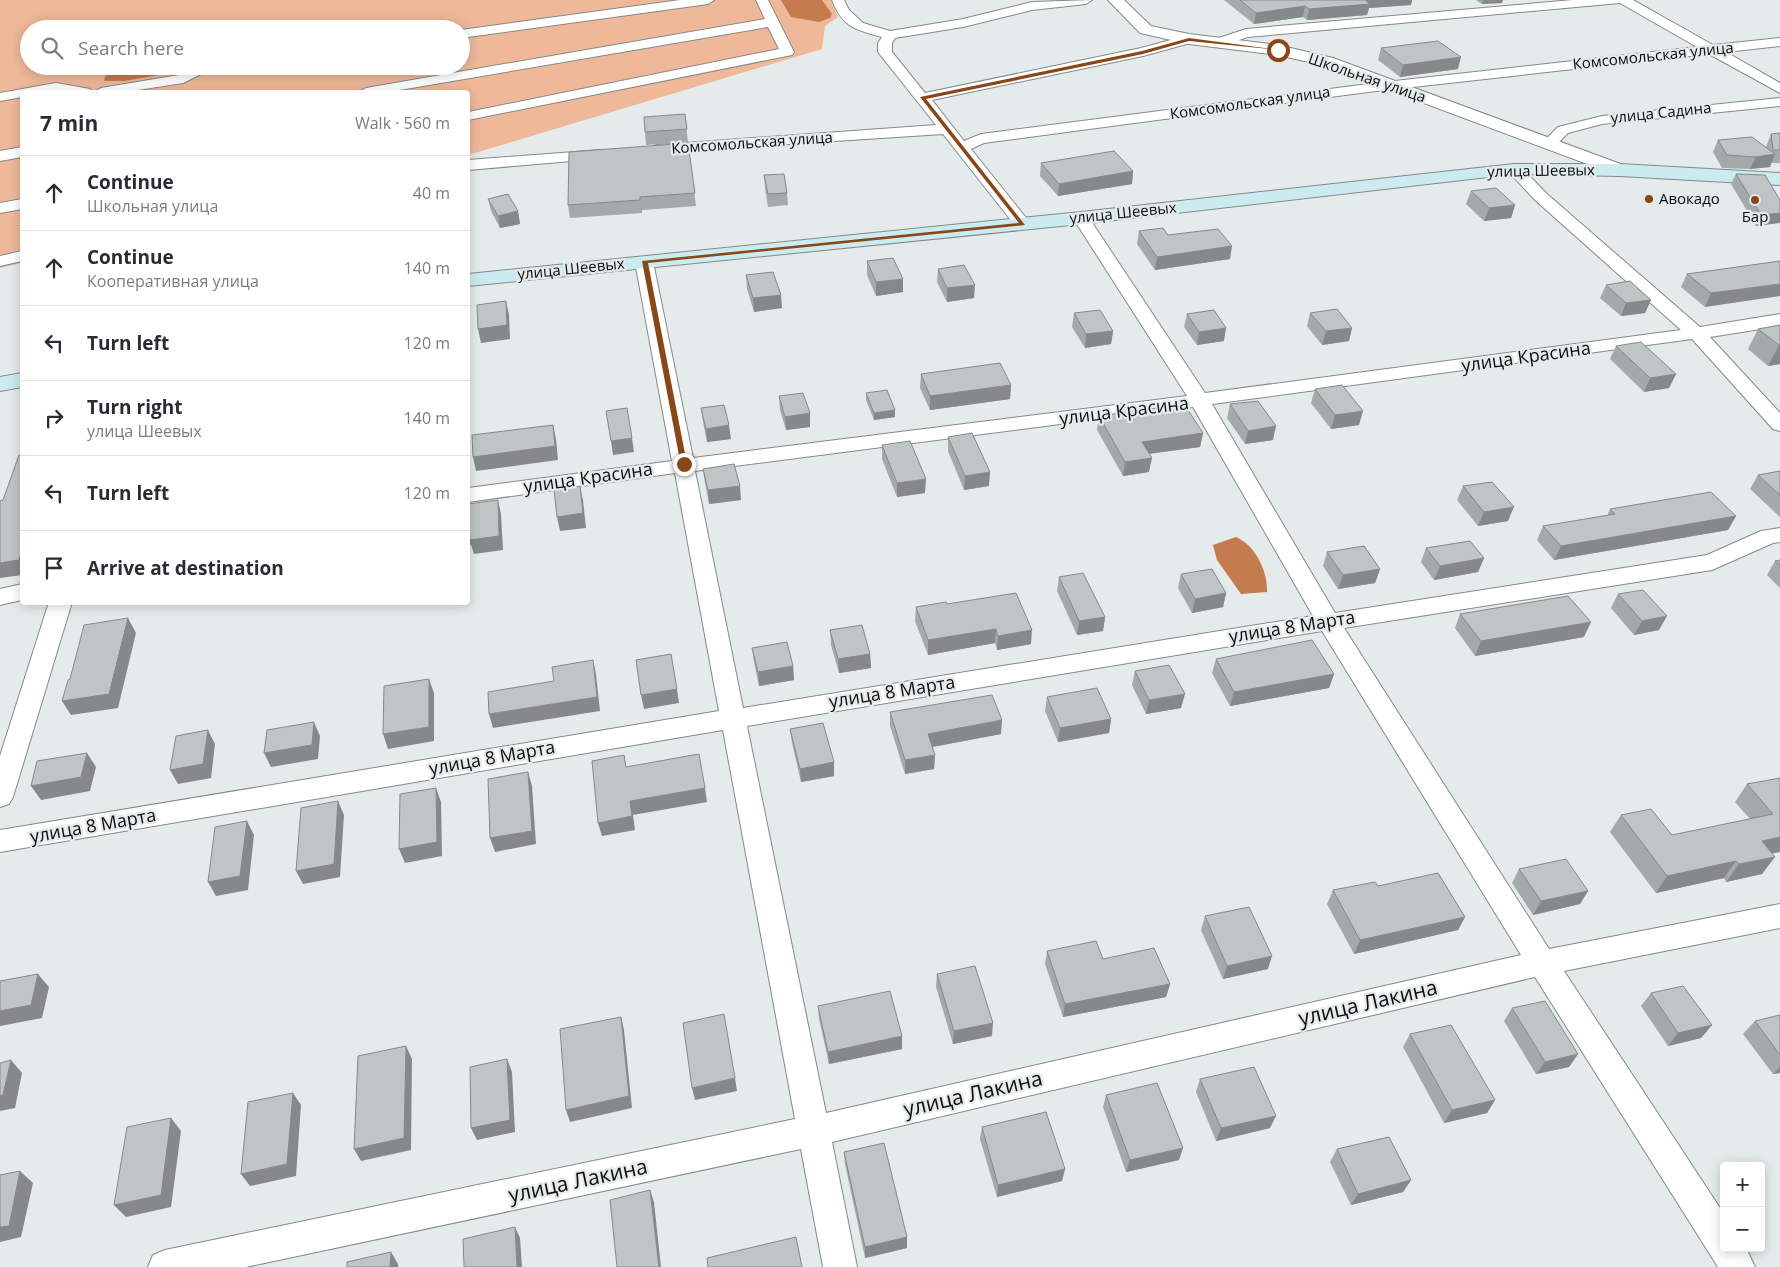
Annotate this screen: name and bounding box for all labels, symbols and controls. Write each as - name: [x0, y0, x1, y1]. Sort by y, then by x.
- search box: [20, 20, 470, 75]
- icon: search: [38, 34, 66, 62]
- text: Search here: [78, 35, 184, 61]
- street label: Комсомольская улица: [1571, 37, 1734, 73]
- route start: [1267, 39, 1290, 62]
- street label: Школьная улица: [1306, 48, 1429, 107]
- street label: Комсомольская улица: [1168, 81, 1331, 123]
- street label: улица Садина: [1610, 97, 1712, 127]
- text: 7 min: [40, 109, 98, 137]
- text: Walk · 560 m: [355, 112, 450, 134]
- street label: Комсомольская улица: [671, 126, 833, 158]
- street label: улица Шеевых: [1487, 159, 1595, 181]
- text: Continue: [87, 169, 174, 195]
- icon: ahead: [40, 179, 68, 207]
- text: 40 m: [413, 182, 450, 204]
- place label: Авокадо: [1659, 188, 1720, 208]
- marker: Авокадо: [1643, 193, 1655, 205]
- marker: Бар: [1749, 194, 1761, 206]
- text: Школьная улица: [87, 195, 218, 217]
- street label: улица Шеевых: [1068, 196, 1178, 228]
- place label: Бар: [1742, 206, 1768, 226]
- text: Continue: [87, 244, 174, 270]
- street label: улица Шеевых: [516, 252, 626, 284]
- icon: ahead: [40, 254, 68, 282]
- text: 140 m: [404, 257, 450, 279]
- text: Кооперативная улица: [87, 270, 259, 292]
- icon: left: [40, 329, 68, 357]
- text: Turn left: [87, 330, 169, 356]
- text: 120 m: [404, 332, 450, 354]
- street label: улица Красина: [1460, 335, 1592, 377]
- street label: улица Красина: [1058, 390, 1190, 430]
- text: Turn right: [87, 394, 182, 420]
- icon: right: [40, 404, 68, 432]
- text: 140 m: [404, 407, 450, 429]
- text: улица Шеевых: [87, 420, 202, 442]
- route end: [673, 453, 696, 476]
- street label: улица Красина: [522, 456, 654, 498]
- icon: left: [40, 479, 68, 507]
- text: Turn left: [87, 480, 169, 506]
- text: 120 m: [404, 482, 450, 504]
- icon: arrive: [40, 554, 68, 582]
- text: Arrive at destination: [87, 555, 284, 581]
- street label: улица 8 Марта: [1227, 604, 1357, 648]
- street label: улица 8 Марта: [827, 669, 957, 713]
- street label: улица 8 Марта: [427, 734, 557, 780]
- street label: улица 8 Марта: [28, 802, 158, 848]
- street label: улица Лакина: [1296, 972, 1440, 1032]
- street label: улица Лакина: [901, 1063, 1045, 1123]
- street label: улица Лакина: [506, 1152, 650, 1208]
- map controls: [1720, 1162, 1765, 1252]
- button: +: [1720, 1162, 1765, 1207]
- button: −: [1720, 1207, 1765, 1252]

